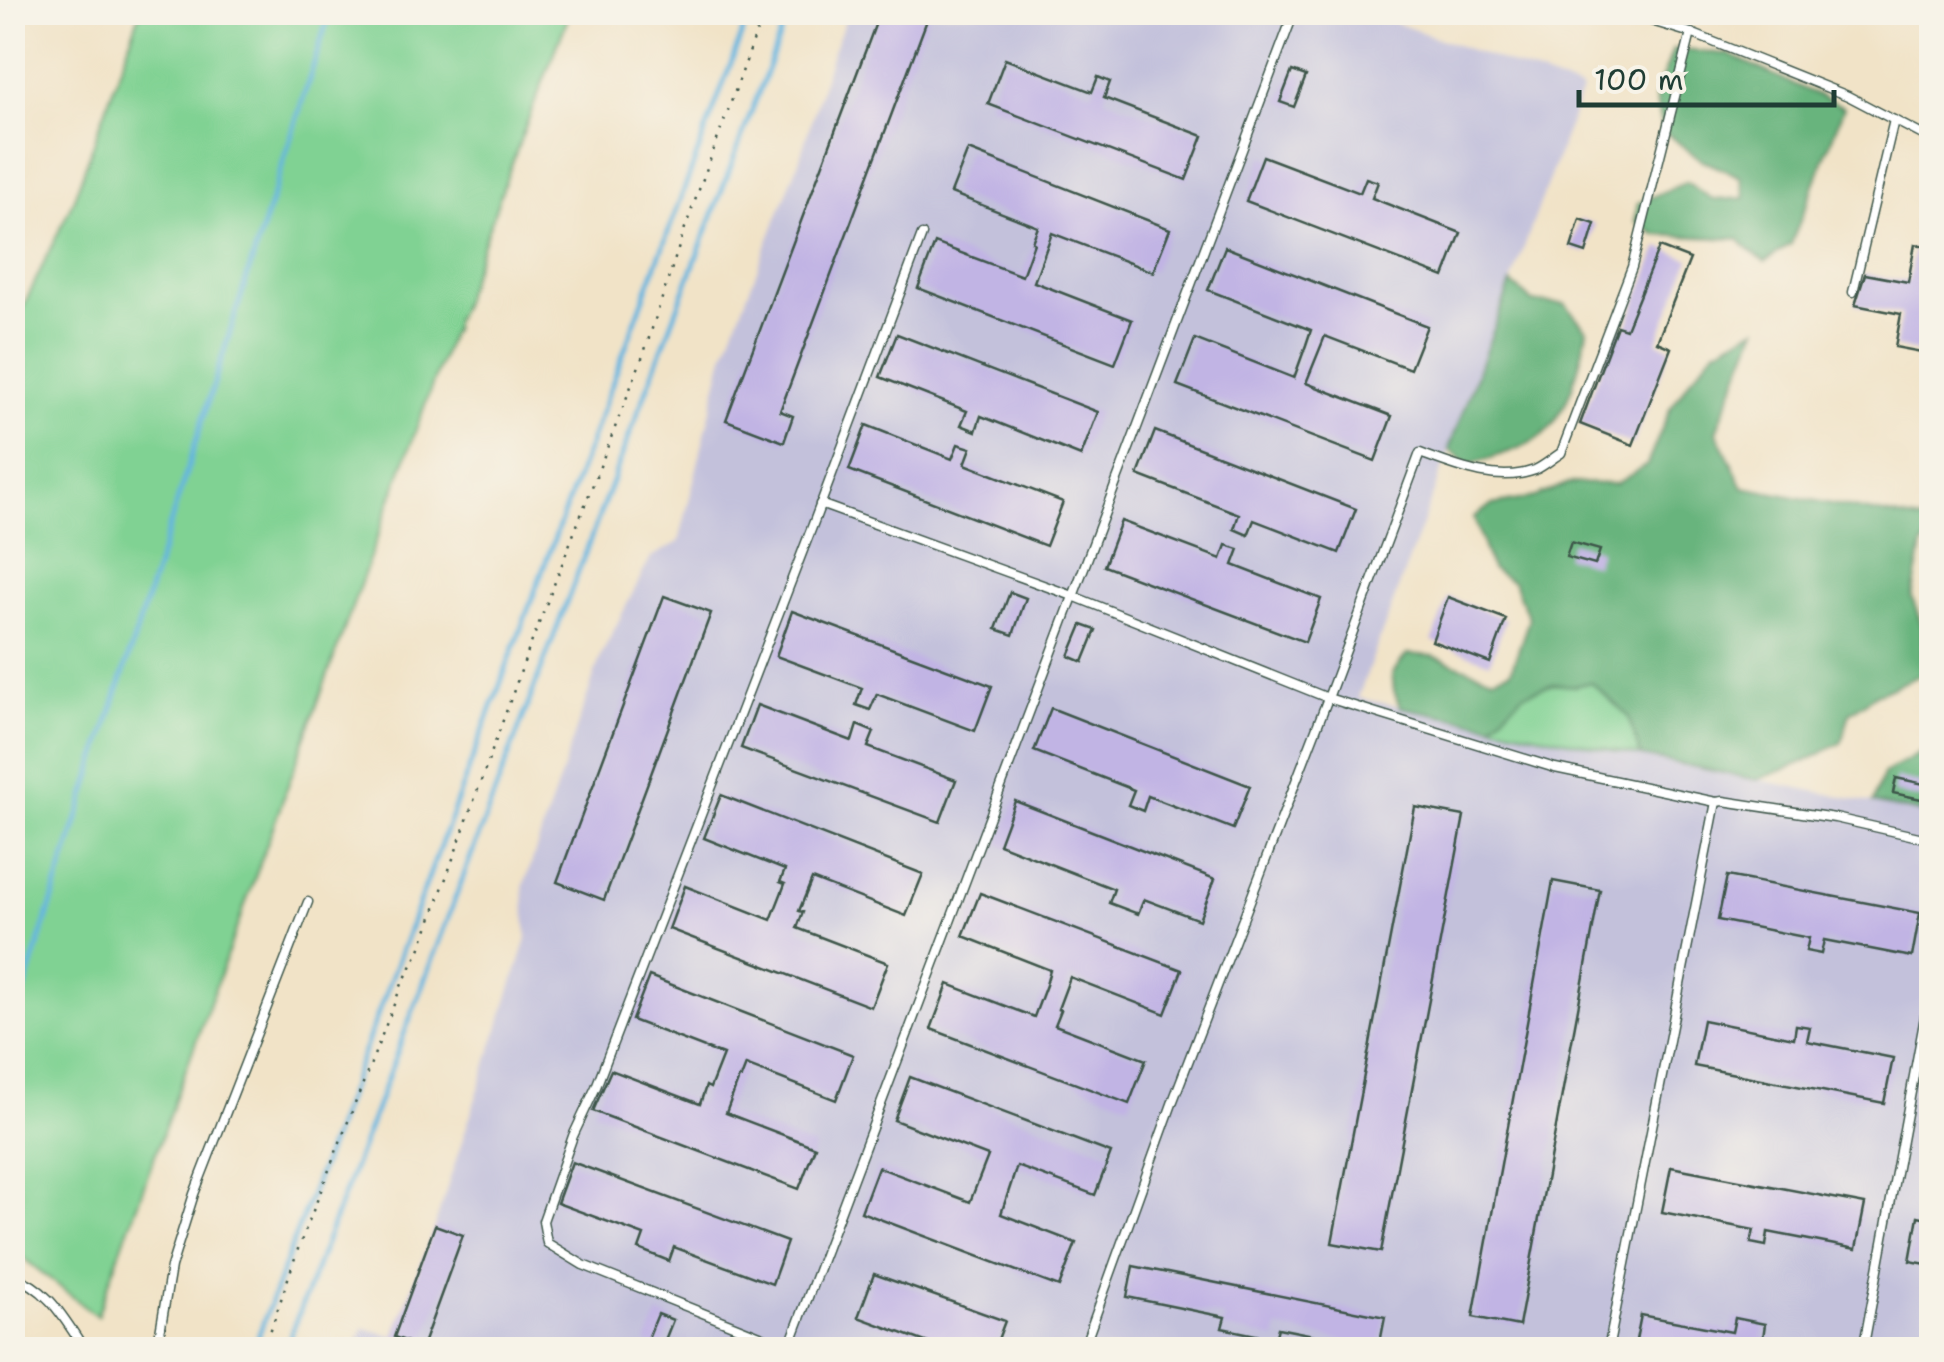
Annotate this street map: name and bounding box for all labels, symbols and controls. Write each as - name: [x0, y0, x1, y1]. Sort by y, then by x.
- scale bar: [1579, 45, 1834, 107]
- text: 100 m: [1594, 59, 1684, 100]

